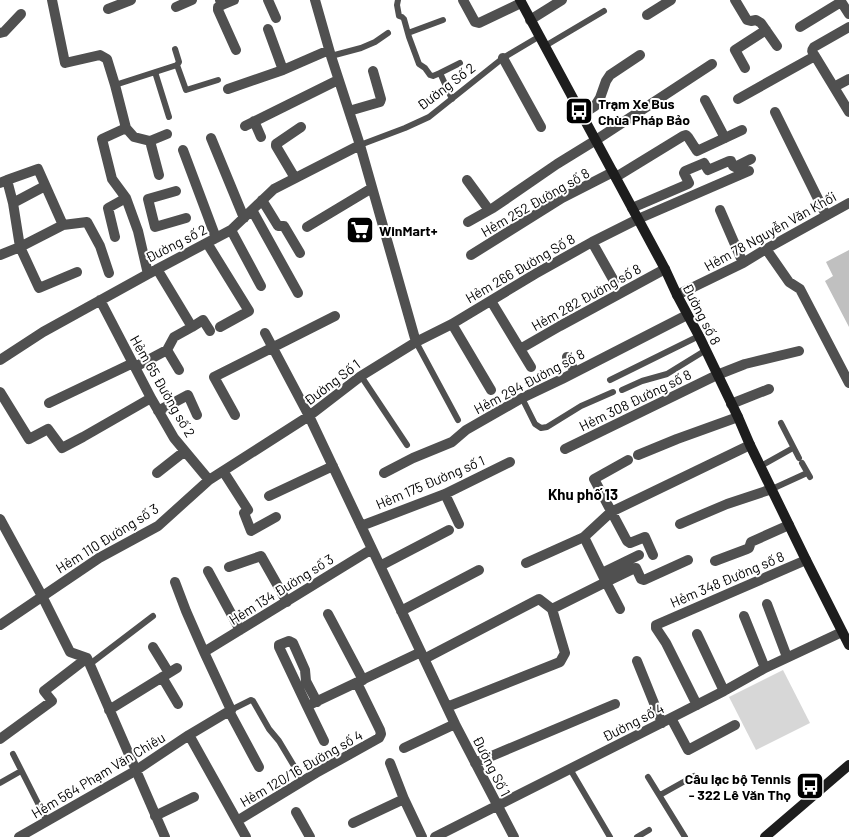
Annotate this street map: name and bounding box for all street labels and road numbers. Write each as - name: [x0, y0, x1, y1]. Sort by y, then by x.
- street label: Đường Số 2: [414, 59, 478, 113]
- street label: Hẻm 252 Đường số 8: [478, 164, 592, 240]
- street label: Hẻm 78 Nguyễn Văn Khối: [701, 188, 839, 274]
- street label: Đường số 2: [142, 220, 210, 266]
- street label: Hẻm 266 Đường Số 8: [462, 230, 578, 306]
- street label: Hẻm 282 Đường số 8: [528, 260, 644, 334]
- street label: Đường số 8: [679, 280, 725, 348]
- street label: Hẻm 65 Đường số 2: [127, 332, 199, 440]
- street label: Hẻm 294 Đường số 8: [471, 345, 587, 417]
- street label: Đường Số 1: [301, 355, 363, 409]
- street label: Hẻm 308 Đường số 8: [576, 365, 694, 435]
- street label: Hẻm 175 Đường số 1: [373, 451, 487, 513]
- street label: Hẻm 110 Đường số 3: [52, 500, 162, 576]
- street label: Hẻm 348 Đường số 8: [667, 547, 787, 611]
- street label: Hẻm 134 Đường số 3: [226, 550, 336, 628]
- street label: Đường số 4: [599, 699, 667, 745]
- street label: Hẻm 120/16 Đường số 4: [237, 726, 365, 810]
- street label: Hẻm 564 Phạm Văn Chiêu: [28, 728, 168, 822]
- street label: Đường Số 1: [470, 733, 514, 799]

